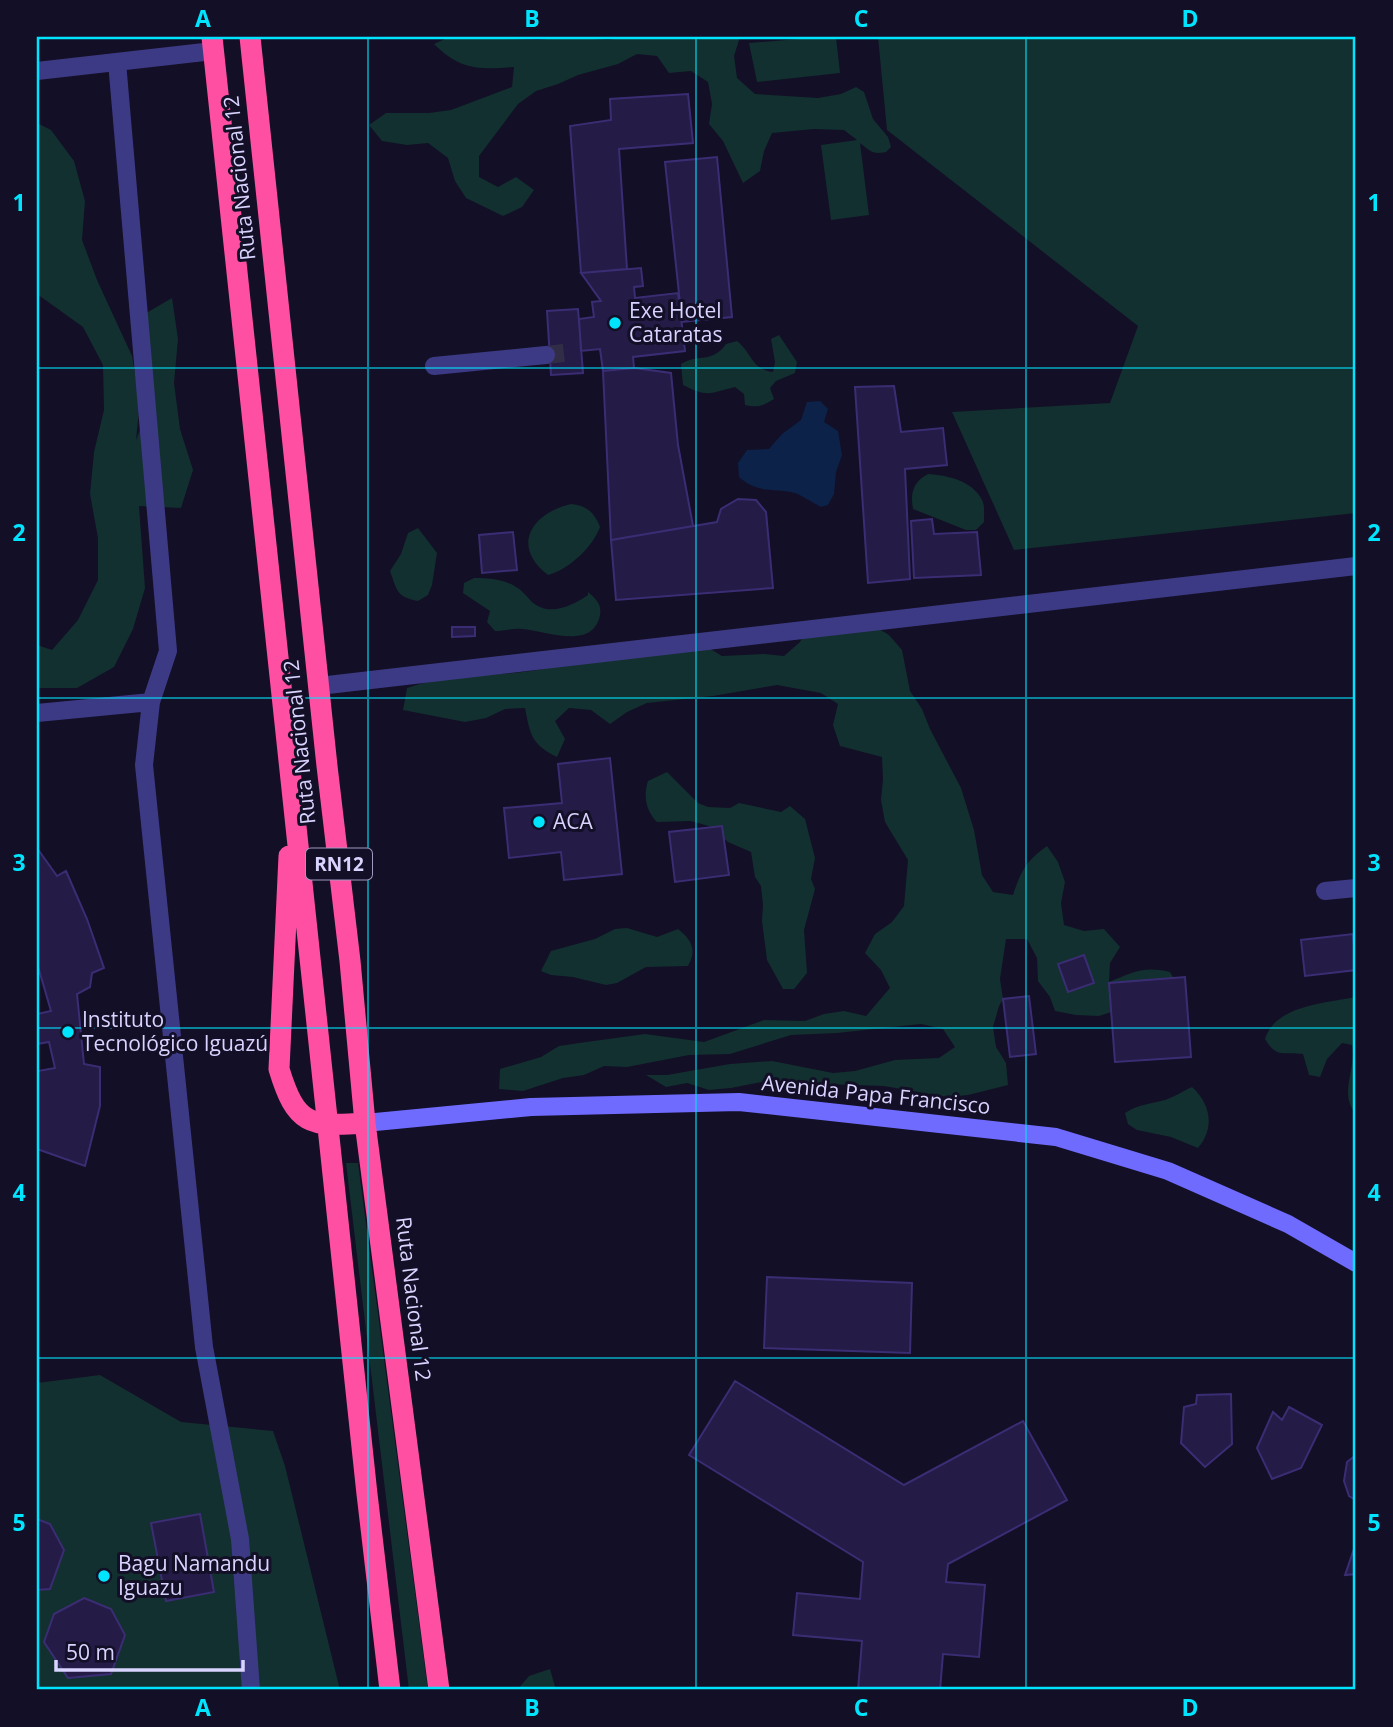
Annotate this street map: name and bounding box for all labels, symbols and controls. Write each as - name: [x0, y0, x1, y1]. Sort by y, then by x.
- text: A: [195, 2, 211, 34]
- text: B: [524, 2, 540, 34]
- text: C: [854, 2, 868, 34]
- text: D: [1181, 2, 1199, 34]
- street label: Ruta Nacional 12: [216, 94, 262, 262]
- text: 1: [12, 186, 26, 218]
- text: 1: [1367, 186, 1381, 218]
- place label: Exe Hotel Cataratas: [629, 296, 722, 348]
- marker: Exe Hotel Cataratas: [607, 315, 623, 331]
- text: 2: [12, 516, 26, 548]
- text: 2: [1367, 516, 1381, 548]
- street label: Ruta Nacional 12: [276, 658, 322, 826]
- place label: ACA: [553, 807, 594, 835]
- marker: ACA: [531, 814, 547, 830]
- text: 3: [12, 846, 26, 878]
- text: 3: [1367, 846, 1381, 878]
- road number: RN12: [306, 848, 372, 880]
- place label: Instituto Tecnológico Iguazú: [82, 1005, 268, 1057]
- marker: Instituto Tecnológico Iguazú: [60, 1024, 76, 1040]
- street label: Avenida Papa Francisco: [760, 1068, 992, 1120]
- text: 4: [12, 1176, 26, 1208]
- text: 4: [1367, 1176, 1381, 1208]
- street label: Ruta Nacional 12: [390, 1215, 438, 1383]
- text: 5: [12, 1506, 26, 1538]
- text: 5: [1367, 1506, 1381, 1538]
- place label: Bagu Namandu Iguazu: [118, 1549, 270, 1601]
- marker: Bagu Namandu Iguazu: [96, 1568, 112, 1584]
- scale bar: [56, 1629, 243, 1673]
- text: 50 m: [66, 1638, 115, 1666]
- text: A: [195, 1691, 211, 1723]
- text: B: [524, 1691, 540, 1723]
- text: C: [854, 1691, 868, 1723]
- text: D: [1181, 1691, 1199, 1723]

